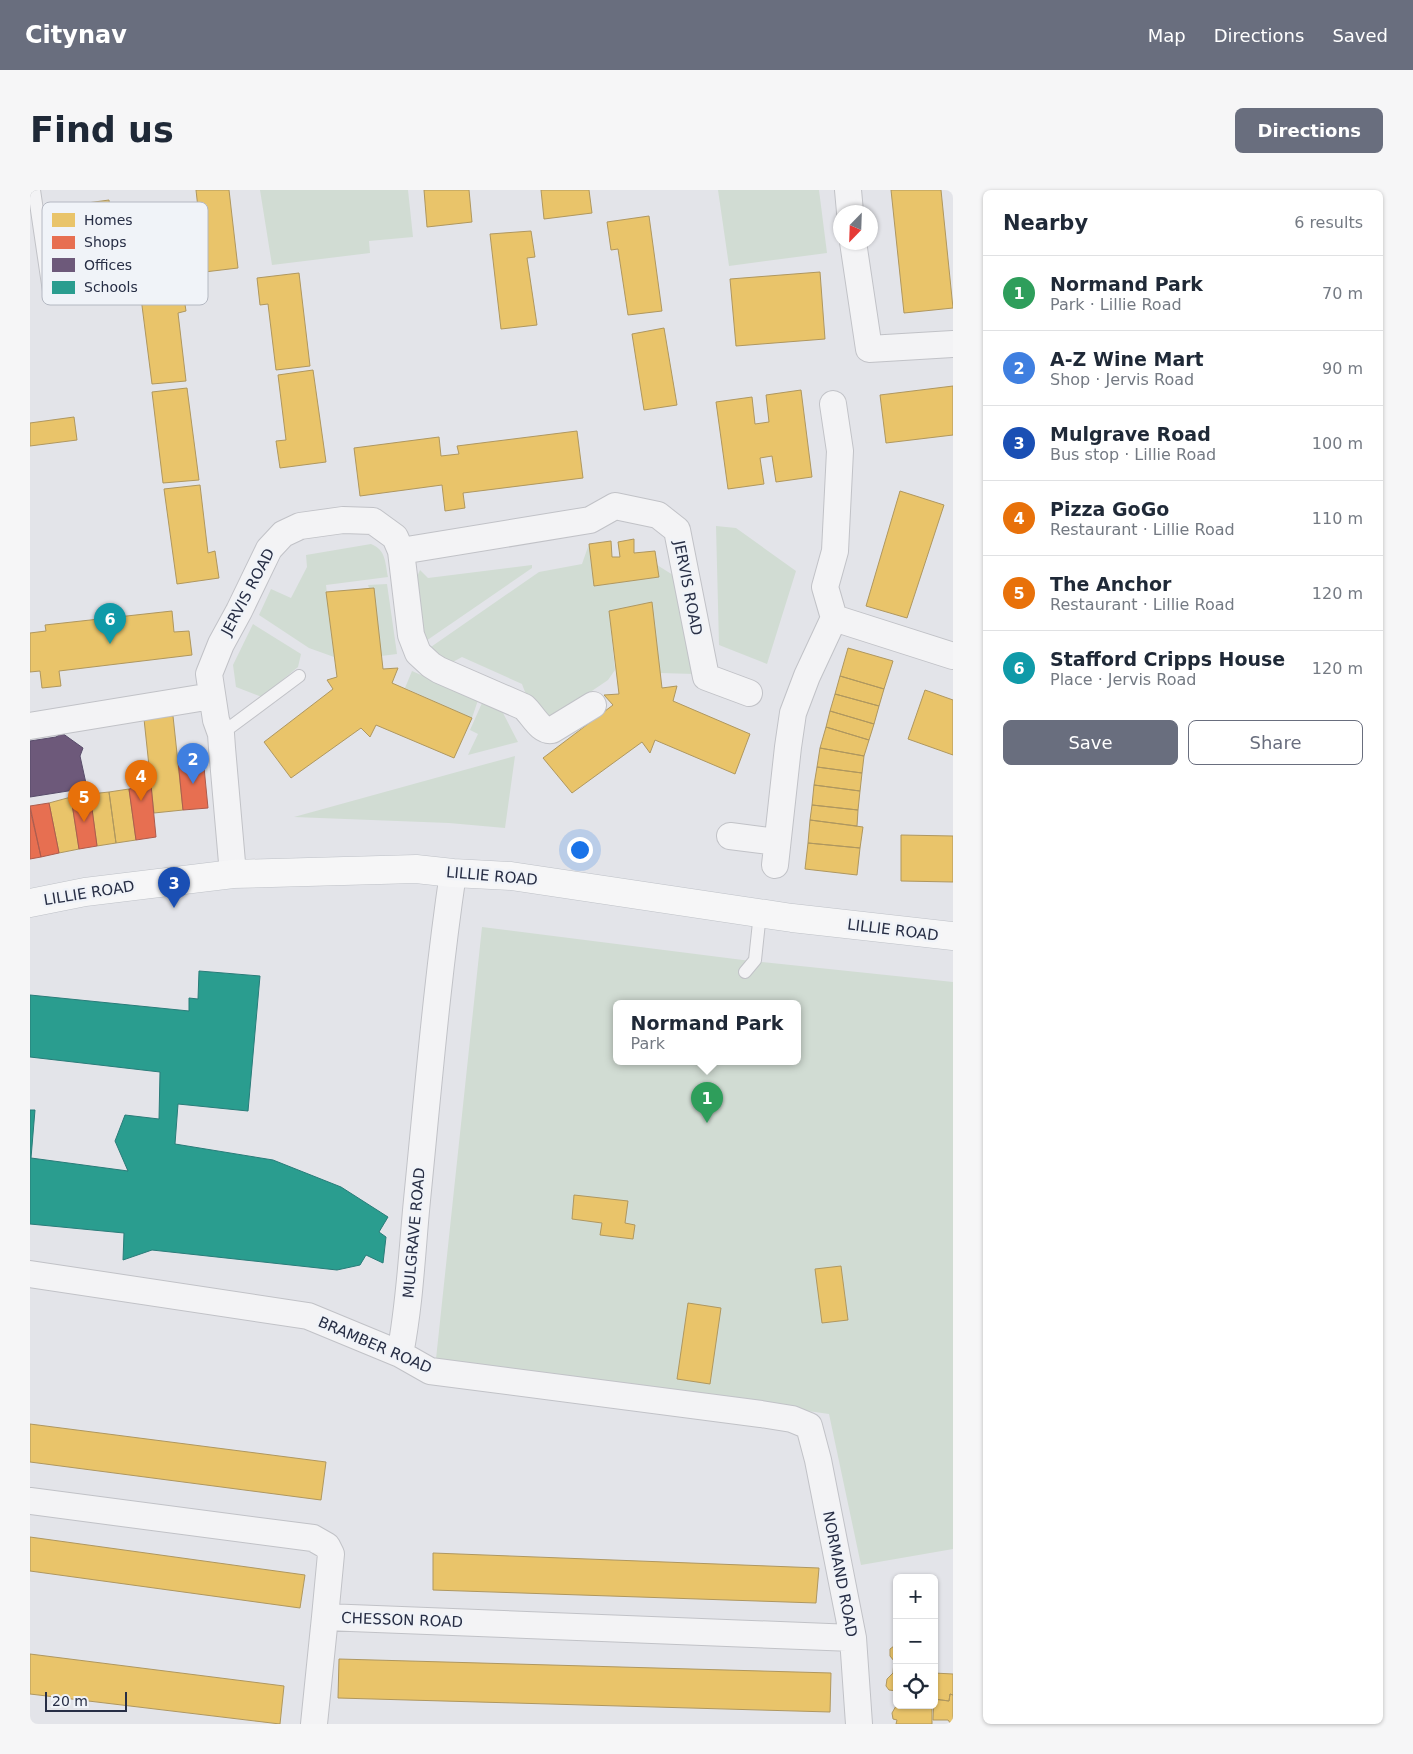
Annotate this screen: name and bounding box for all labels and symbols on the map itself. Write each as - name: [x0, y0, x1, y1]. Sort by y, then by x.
- legend: [42, 202, 208, 305]
- north arrow: [833, 205, 878, 250]
- text: Homes: [84, 212, 133, 228]
- text: Shops: [84, 234, 127, 250]
- text: Offices: [84, 257, 132, 273]
- text: Schools: [84, 279, 138, 295]
- street label: JERVIS ROAD: [670, 538, 706, 637]
- street label: JERVIS ROAD: [217, 545, 279, 640]
- pin: 6: [94, 603, 126, 644]
- pin: 2: [177, 743, 209, 784]
- pin: 4: [125, 760, 157, 801]
- pin: 5: [68, 781, 100, 822]
- your location: [567, 837, 593, 863]
- street label: LILLIE ROAD: [445, 863, 539, 889]
- pin: 3: [158, 867, 190, 908]
- street label: LILLIE ROAD: [42, 877, 136, 909]
- street label: LILLIE ROAD: [846, 915, 940, 945]
- pin: 1: [691, 1082, 723, 1123]
- street label: MULGRAVE ROAD: [399, 1167, 429, 1299]
- street label: BRAMBER ROAD: [315, 1313, 435, 1377]
- street label: NORMAND ROAD: [819, 1509, 861, 1639]
- street label: CHESSON ROAD: [341, 1609, 463, 1631]
- scale bar: [45, 1689, 128, 1712]

